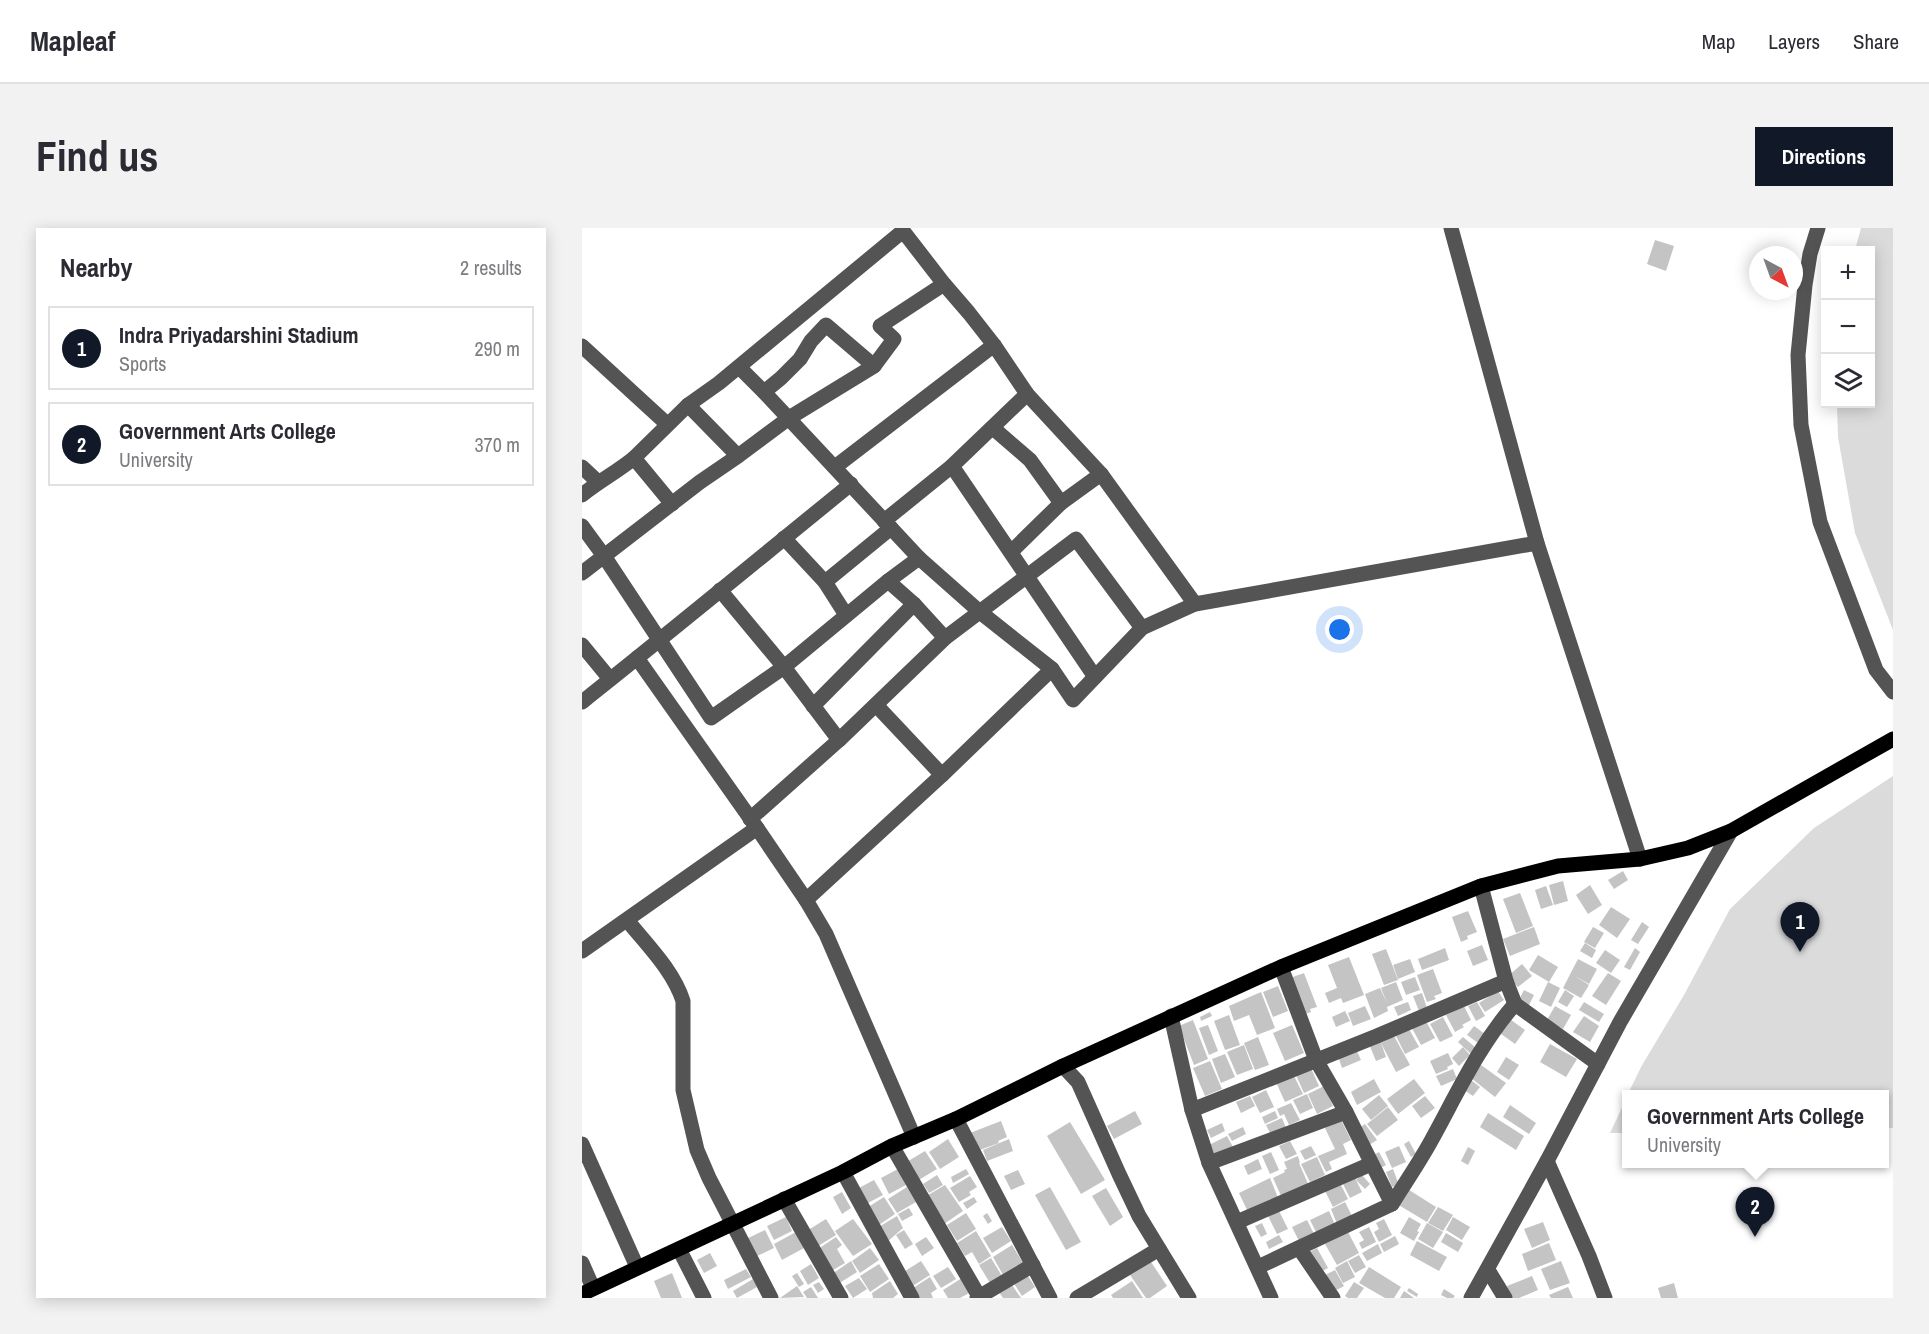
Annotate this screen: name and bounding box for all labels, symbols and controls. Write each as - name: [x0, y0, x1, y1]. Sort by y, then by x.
- text: Mapleaf: [30, 22, 115, 60]
- text: Map: [1702, 27, 1735, 56]
- text: Layers: [1768, 27, 1820, 56]
- text: Share: [1853, 27, 1899, 56]
- button: Directions: [1755, 127, 1893, 186]
- text: Find us: [36, 128, 158, 184]
- north arrow: [1749, 246, 1803, 300]
- map controls: [1821, 246, 1875, 408]
- button: +: [1821, 246, 1875, 300]
- text: Nearby: [60, 250, 132, 285]
- text: 2 results: [460, 254, 522, 281]
- button: −: [1821, 300, 1875, 354]
- text: Indra Priyadarshini Stadium: [119, 320, 359, 350]
- text: 1: [77, 335, 86, 362]
- text: 290 m: [474, 335, 520, 362]
- text: Sports: [119, 350, 166, 377]
- button: layers: [1821, 354, 1875, 408]
- text: Government Arts College: [119, 416, 336, 446]
- text: 2: [77, 431, 86, 458]
- text: 370 m: [474, 431, 520, 458]
- text: University: [119, 446, 193, 473]
- your location: [1325, 615, 1354, 644]
- pin: 1: [1780, 902, 1820, 952]
- popup: [1622, 1090, 1889, 1168]
- text: Government Arts College: [1647, 1101, 1864, 1131]
- text: University: [1647, 1131, 1721, 1158]
- pin: 2: [1736, 1188, 1774, 1237]

